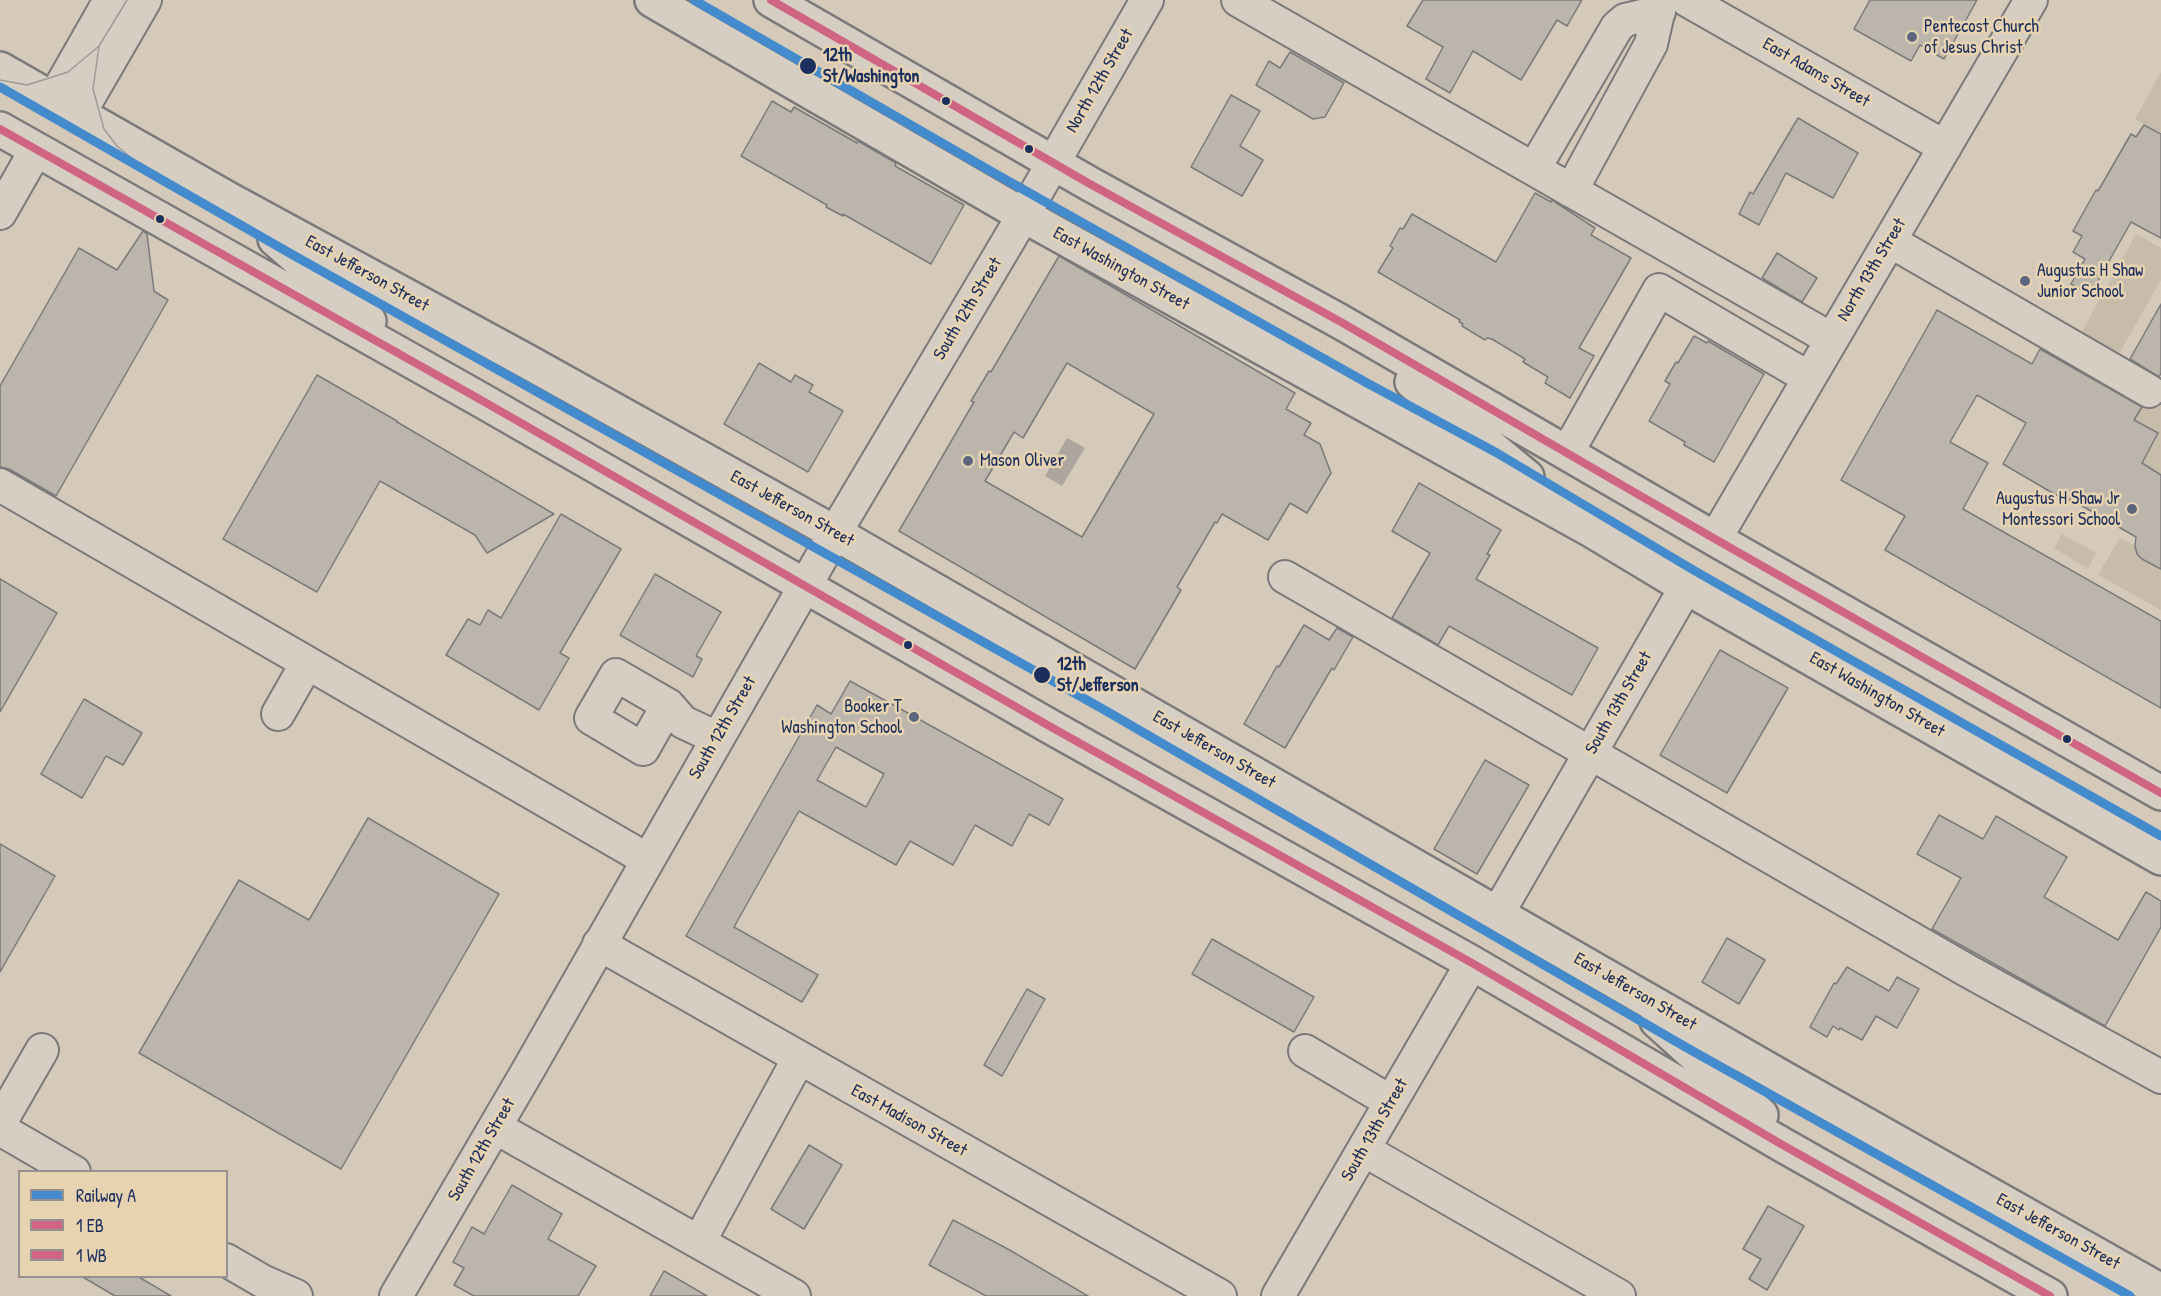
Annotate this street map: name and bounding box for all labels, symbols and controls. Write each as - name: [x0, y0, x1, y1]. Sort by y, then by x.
- place label: Pentecost Church of Jesus Christ: [1924, 16, 2039, 58]
- street label: North 12th Street: [1062, 25, 1138, 137]
- marker: Pentecost Church of Jesus Christ: [1905, 30, 1919, 44]
- street label: East Adams Street: [1758, 34, 1874, 112]
- place label: 12th St/Washington: [823, 45, 919, 88]
- marker: 12th St/Washington: [798, 56, 818, 76]
- unlabelled marker: [940, 95, 952, 107]
- unlabelled marker: [1023, 143, 1035, 155]
- unlabelled marker: [154, 213, 166, 225]
- street label: North 13th Street: [1833, 215, 1911, 325]
- street label: East Washington Street: [1049, 223, 1193, 315]
- street label: East Jefferson Street: [301, 231, 433, 317]
- street label: South 12th Street: [929, 254, 1007, 364]
- place label: Augustus H Shaw Junior School: [2037, 260, 2143, 302]
- marker: Augustus H Shaw Junior School: [2018, 274, 2032, 288]
- place label: Mason Oliver: [980, 450, 1064, 472]
- marker: Mason Oliver: [961, 454, 975, 468]
- street label: East Jefferson Street: [726, 466, 858, 552]
- place label: Augustus H Shaw Jr Montessori School: [1996, 488, 2120, 530]
- marker: Augustus H Shaw Jr Montessori School: [2125, 502, 2139, 516]
- unlabelled marker: [902, 639, 914, 651]
- street label: East Washington Street: [1805, 647, 1949, 743]
- street label: South 13th Street: [1581, 648, 1657, 758]
- place label: 12th St/Jefferson: [1057, 654, 1139, 696]
- marker: 12th St/Jefferson: [1032, 665, 1052, 685]
- street label: South 12th Street: [685, 673, 761, 783]
- place label: Booker T Washington School: [781, 696, 902, 738]
- street label: East Jefferson Street: [1149, 706, 1279, 794]
- marker: Booker T Washington School: [907, 710, 921, 724]
- unlabelled marker: [2061, 733, 2073, 745]
- street label: East Jefferson Street: [1570, 948, 1700, 1036]
- street label: South 13th Street: [1337, 1075, 1413, 1185]
- street label: East Madison Street: [847, 1080, 971, 1162]
- street label: South 12th Street: [444, 1095, 520, 1205]
- legend: [18, 1170, 228, 1278]
- text: Railway A: [76, 1183, 136, 1208]
- street label: East Jefferson Street: [1992, 1189, 2124, 1275]
- text: 1 EB: [76, 1213, 104, 1238]
- text: 1 WB: [76, 1243, 107, 1268]

